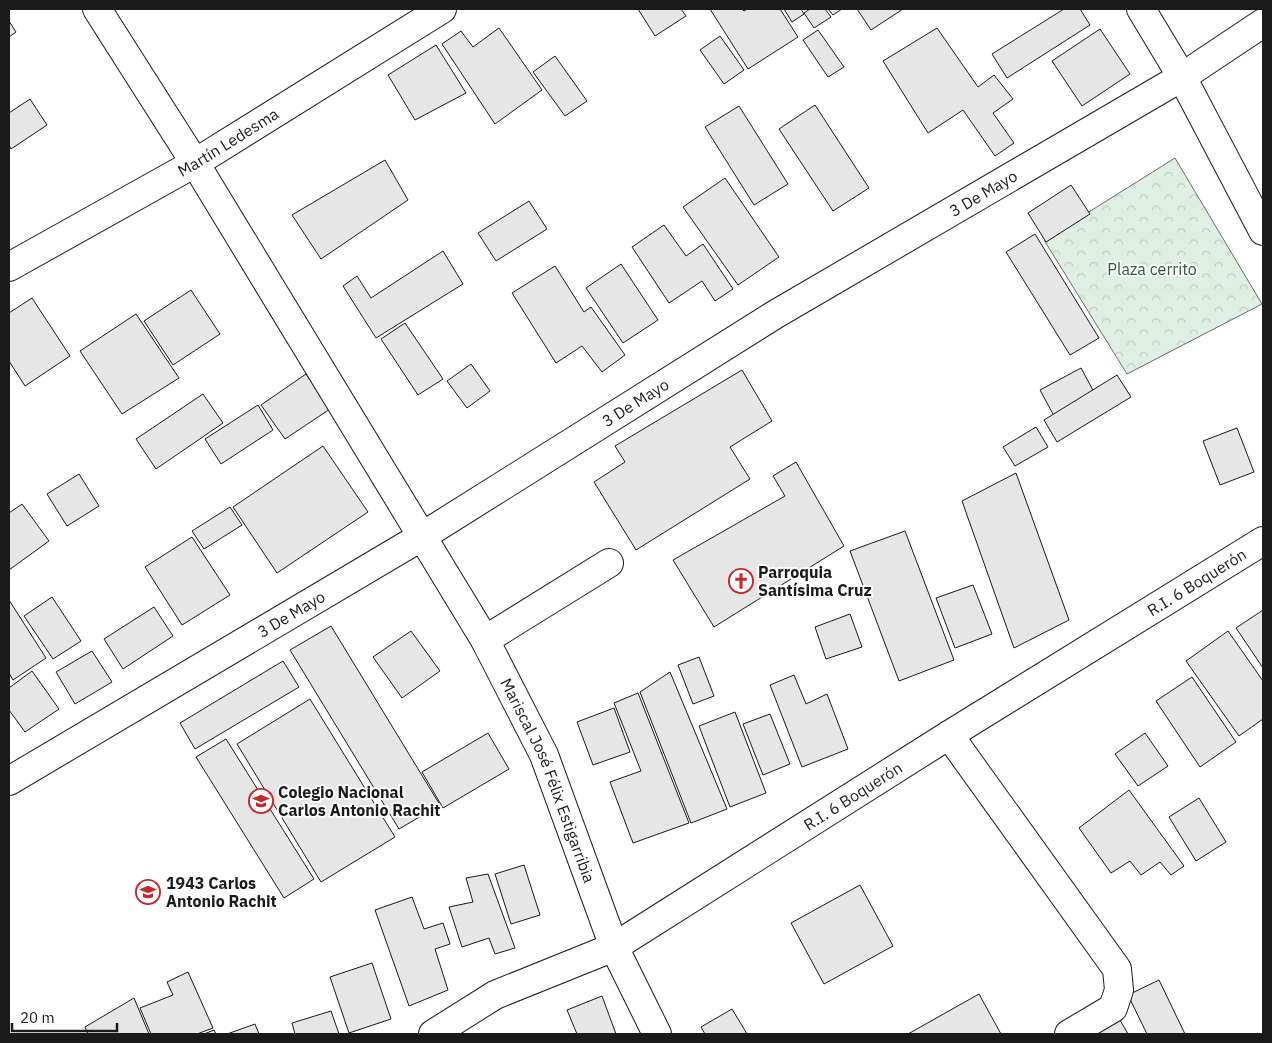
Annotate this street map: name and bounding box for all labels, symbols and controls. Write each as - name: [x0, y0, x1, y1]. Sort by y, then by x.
- street label: Martín Ledesma: [174, 103, 282, 181]
- street label: 3 De Mayo: [946, 165, 1021, 221]
- park label: Plaza cerrito: [1107, 259, 1197, 279]
- street label: 3 De Mayo: [598, 374, 673, 431]
- street label: R.I. 6 Boquerón: [1143, 544, 1250, 620]
- place label: Parroquia Santísima Cruz: [758, 562, 872, 600]
- church icon: Parroquia Santísima Cruz: [728, 568, 754, 594]
- street label: 3 De Mayo: [254, 586, 329, 642]
- street label: Mariscal José Félix Estigarribia: [496, 675, 600, 886]
- street label: R.I. 6 Boquerón: [800, 757, 906, 835]
- place label: Colegio Nacional Carlos Antonio Rachit: [278, 782, 440, 820]
- school or university icon: Colegio Nacional Carlos Antonio Rachit: [248, 788, 274, 814]
- place label: 1943 Carlos Antonio Rachit: [166, 873, 277, 911]
- school or university icon: 1943 Carlos Antonio Rachit: [135, 879, 161, 905]
- scale bar: [12, 1000, 118, 1032]
- text: 20 m: [20, 1008, 55, 1027]

